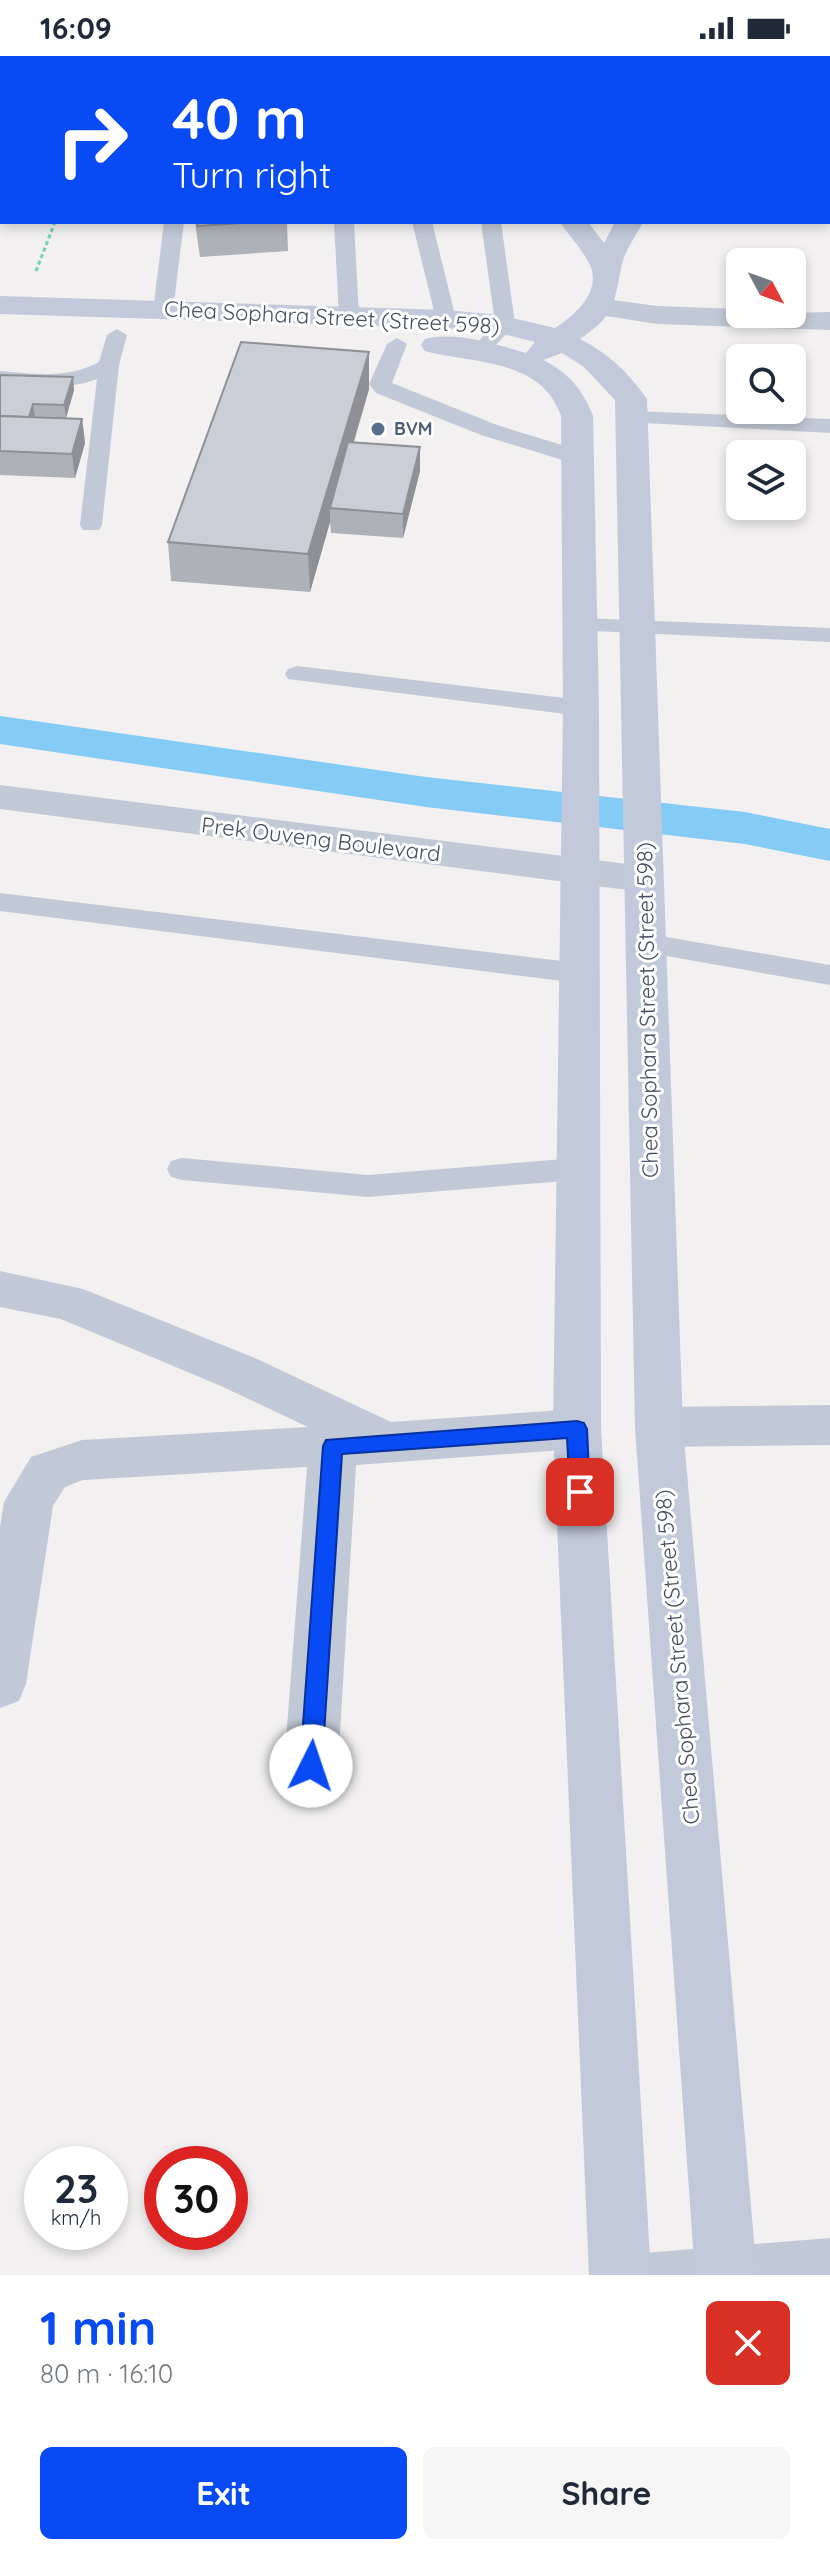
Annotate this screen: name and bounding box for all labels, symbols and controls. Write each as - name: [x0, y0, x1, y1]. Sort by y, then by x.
- text: 16:09: [40, 9, 112, 47]
- text: 40 m: [172, 83, 307, 153]
- icon: right: [40, 88, 144, 192]
- text: Turn right: [172, 152, 331, 197]
- north arrow: [726, 248, 806, 328]
- map controls: [726, 248, 806, 520]
- street label: Chea Sophara Street (Street 598): [164, 294, 500, 340]
- button: search: [726, 344, 806, 424]
- place label: BVM: [394, 417, 433, 440]
- marker: BVM: [369, 420, 387, 438]
- button: layers: [726, 440, 806, 520]
- street label: Prek Ouveng Boulevard: [200, 810, 442, 868]
- street label: Chea Sophara Street (Street 598): [630, 842, 664, 1178]
- pin: [546, 1458, 614, 1526]
- icon: arrive: [558, 1470, 602, 1514]
- street label: Chea Sophara Street (Street 598): [648, 1488, 706, 1826]
- position arrow: [269, 1724, 353, 1808]
- speed limit sign: 30: [144, 2146, 248, 2250]
- text: 23: [54, 2163, 98, 2213]
- text: km/h: [51, 2205, 101, 2230]
- text: 1 min: [40, 2297, 156, 2357]
- button: close: [706, 2301, 790, 2385]
- text: 80 m · 16:10: [40, 2357, 173, 2390]
- button: Exit: [40, 2447, 407, 2539]
- button: Share: [423, 2447, 790, 2539]

